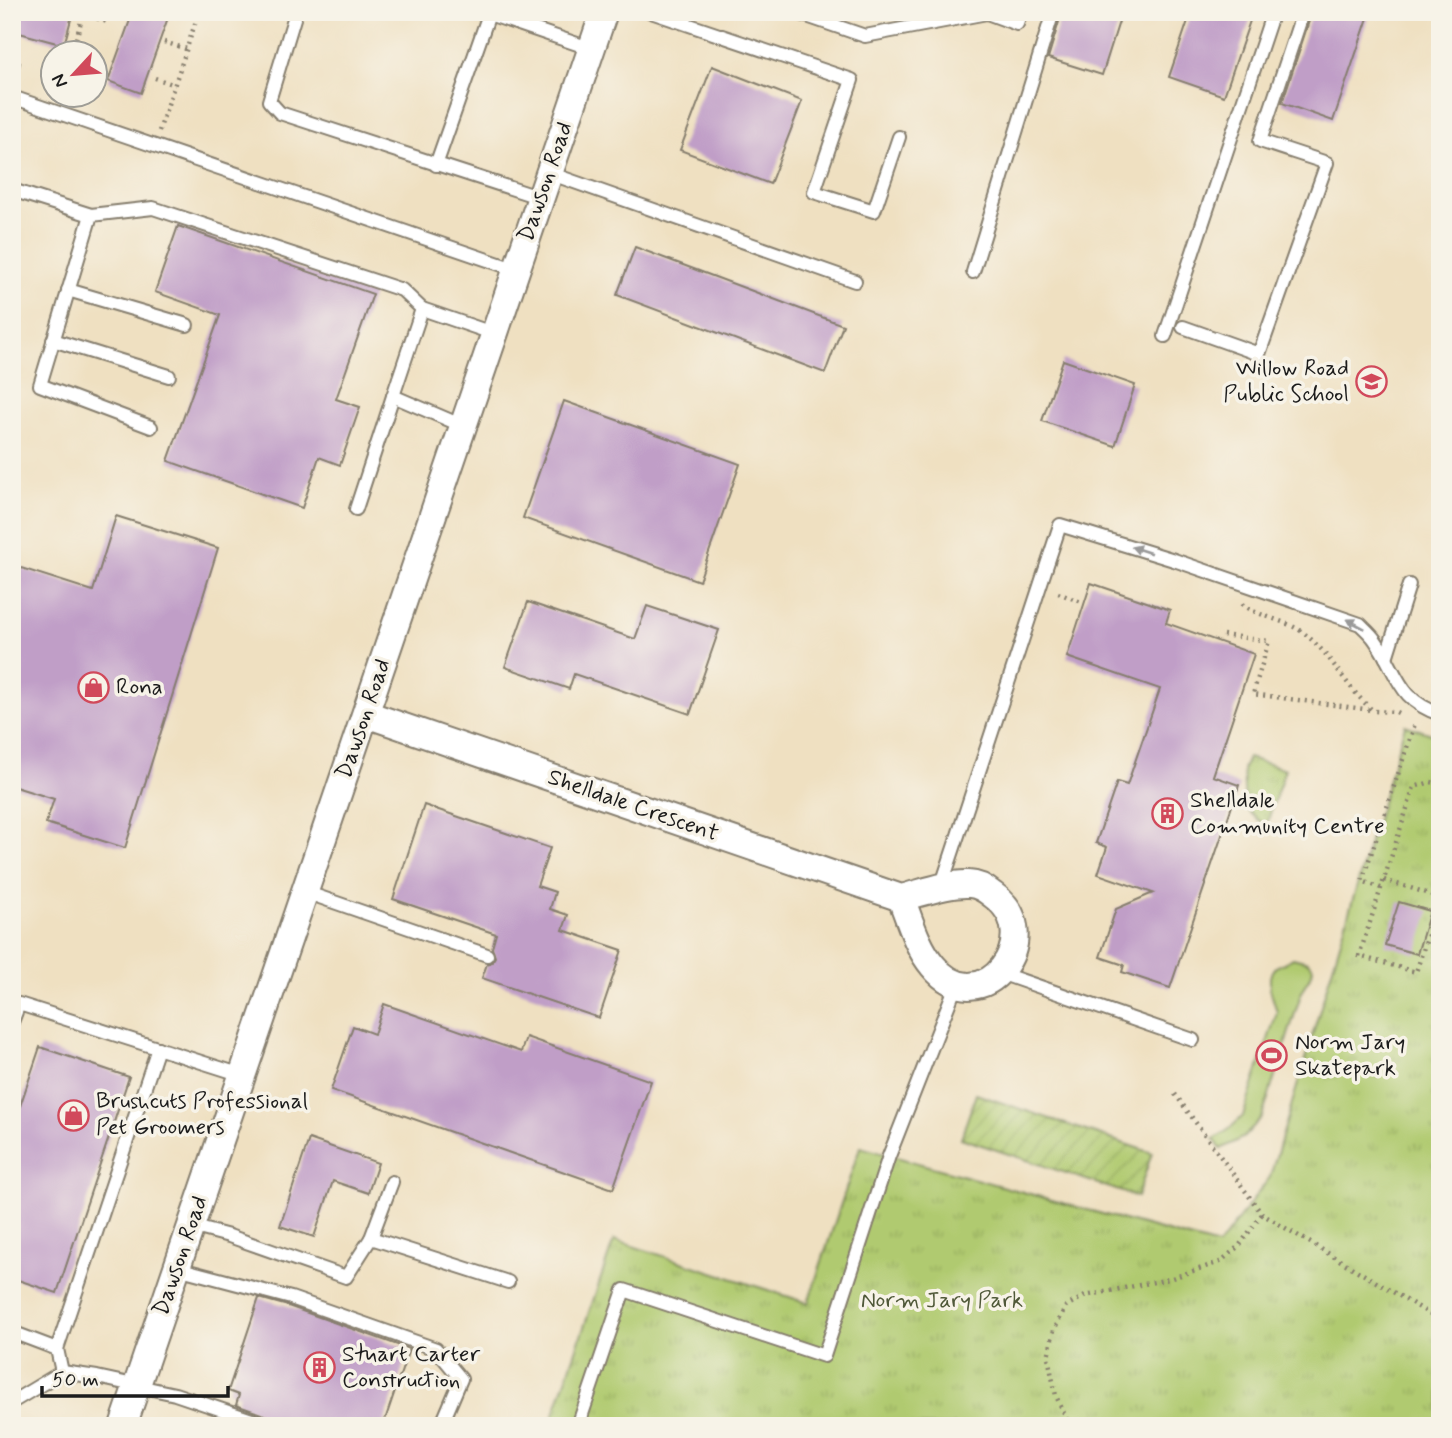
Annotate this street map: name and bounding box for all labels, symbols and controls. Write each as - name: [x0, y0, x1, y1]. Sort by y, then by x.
- north arrow: [38, 38, 108, 108]
- text: N: [46, 70, 74, 92]
- street label: Dawson Road: [511, 118, 581, 246]
- place label: Willow Road Public School: [1223, 354, 1349, 410]
- school or university icon: Willow Road Public School: [1355, 365, 1389, 399]
- one-way arrow: [1131, 544, 1152, 554]
- one-way arrow: [1345, 619, 1365, 631]
- street label: Dawson Road: [329, 655, 399, 783]
- shop icon: Rona: [76, 671, 110, 705]
- place label: Rona: [116, 673, 163, 703]
- street label: Shelldale Crescent: [544, 763, 723, 849]
- place label: Shelldale Community Centre: [1190, 786, 1385, 842]
- building icon: Shelldale Community Centre: [1150, 797, 1184, 831]
- place label: Norm Jary Skatepark: [1295, 1028, 1405, 1084]
- sports icon: Norm Jary Skatepark: [1255, 1039, 1289, 1073]
- place label: Brushcuts Professional Pet Groomers: [96, 1087, 308, 1143]
- shop icon: Brushcuts Professional Pet Groomers: [56, 1098, 90, 1132]
- street label: Dawson Road: [146, 1192, 216, 1320]
- park label: Norm Jary Park: [861, 1286, 1023, 1316]
- place label: Stuart Carter Construction: [342, 1340, 480, 1396]
- building icon: Stuart Carter Construction: [302, 1351, 336, 1385]
- scale bar: [42, 1354, 228, 1398]
- text: 50 m: [52, 1366, 99, 1394]

